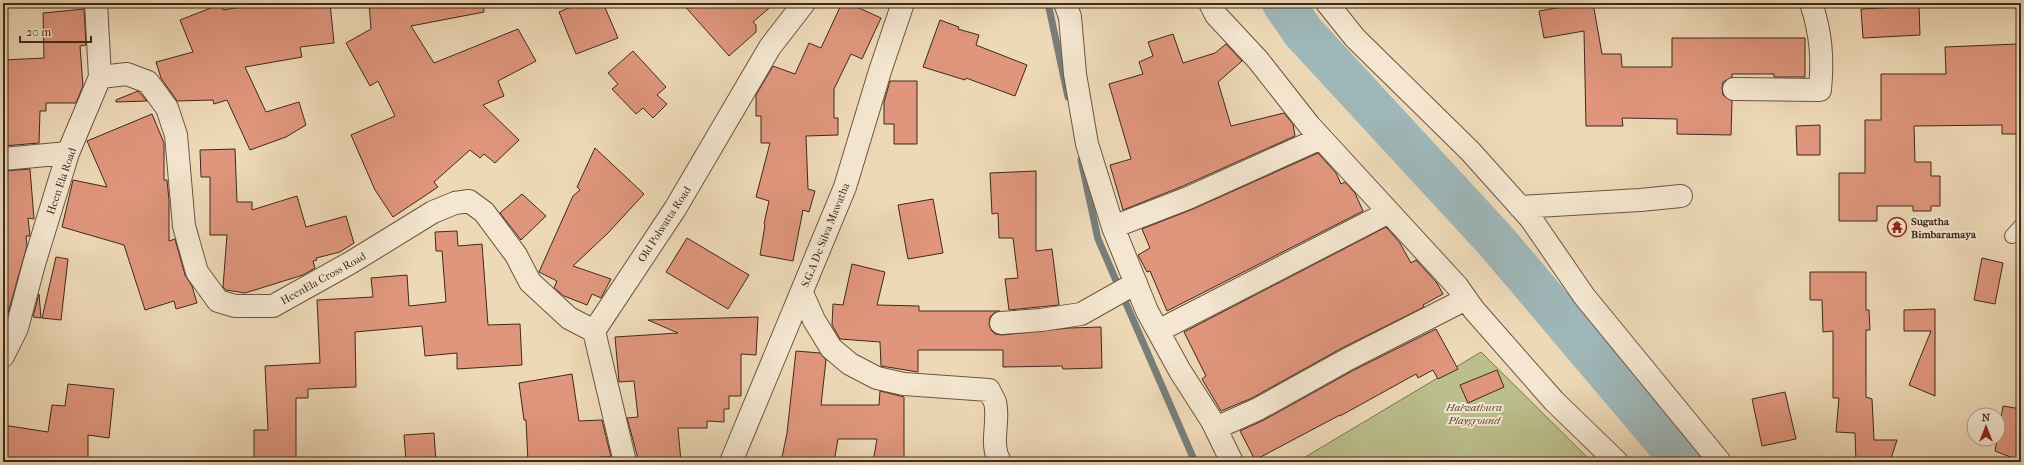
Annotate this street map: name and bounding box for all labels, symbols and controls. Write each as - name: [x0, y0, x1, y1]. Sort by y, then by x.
- scale bar: [20, 18, 91, 44]
- text: 20 m: [26, 25, 51, 39]
- street label: Heen Ela Road: [44, 145, 79, 216]
- street label: S.G.A De Silva Mawatha: [799, 180, 853, 289]
- street label: Old Polwatta Road: [635, 183, 694, 265]
- place label: Sugatha Bimbaramaya: [1911, 215, 1977, 241]
- temple icon: Sugatha Bimbaramaya: [1886, 216, 1908, 238]
- street label: HeenEla Cross Road: [278, 249, 369, 307]
- park label: Halwathura Playground: [1445, 401, 1502, 427]
- north arrow: [1966, 407, 2006, 447]
- text: N: [1982, 411, 1991, 424]

